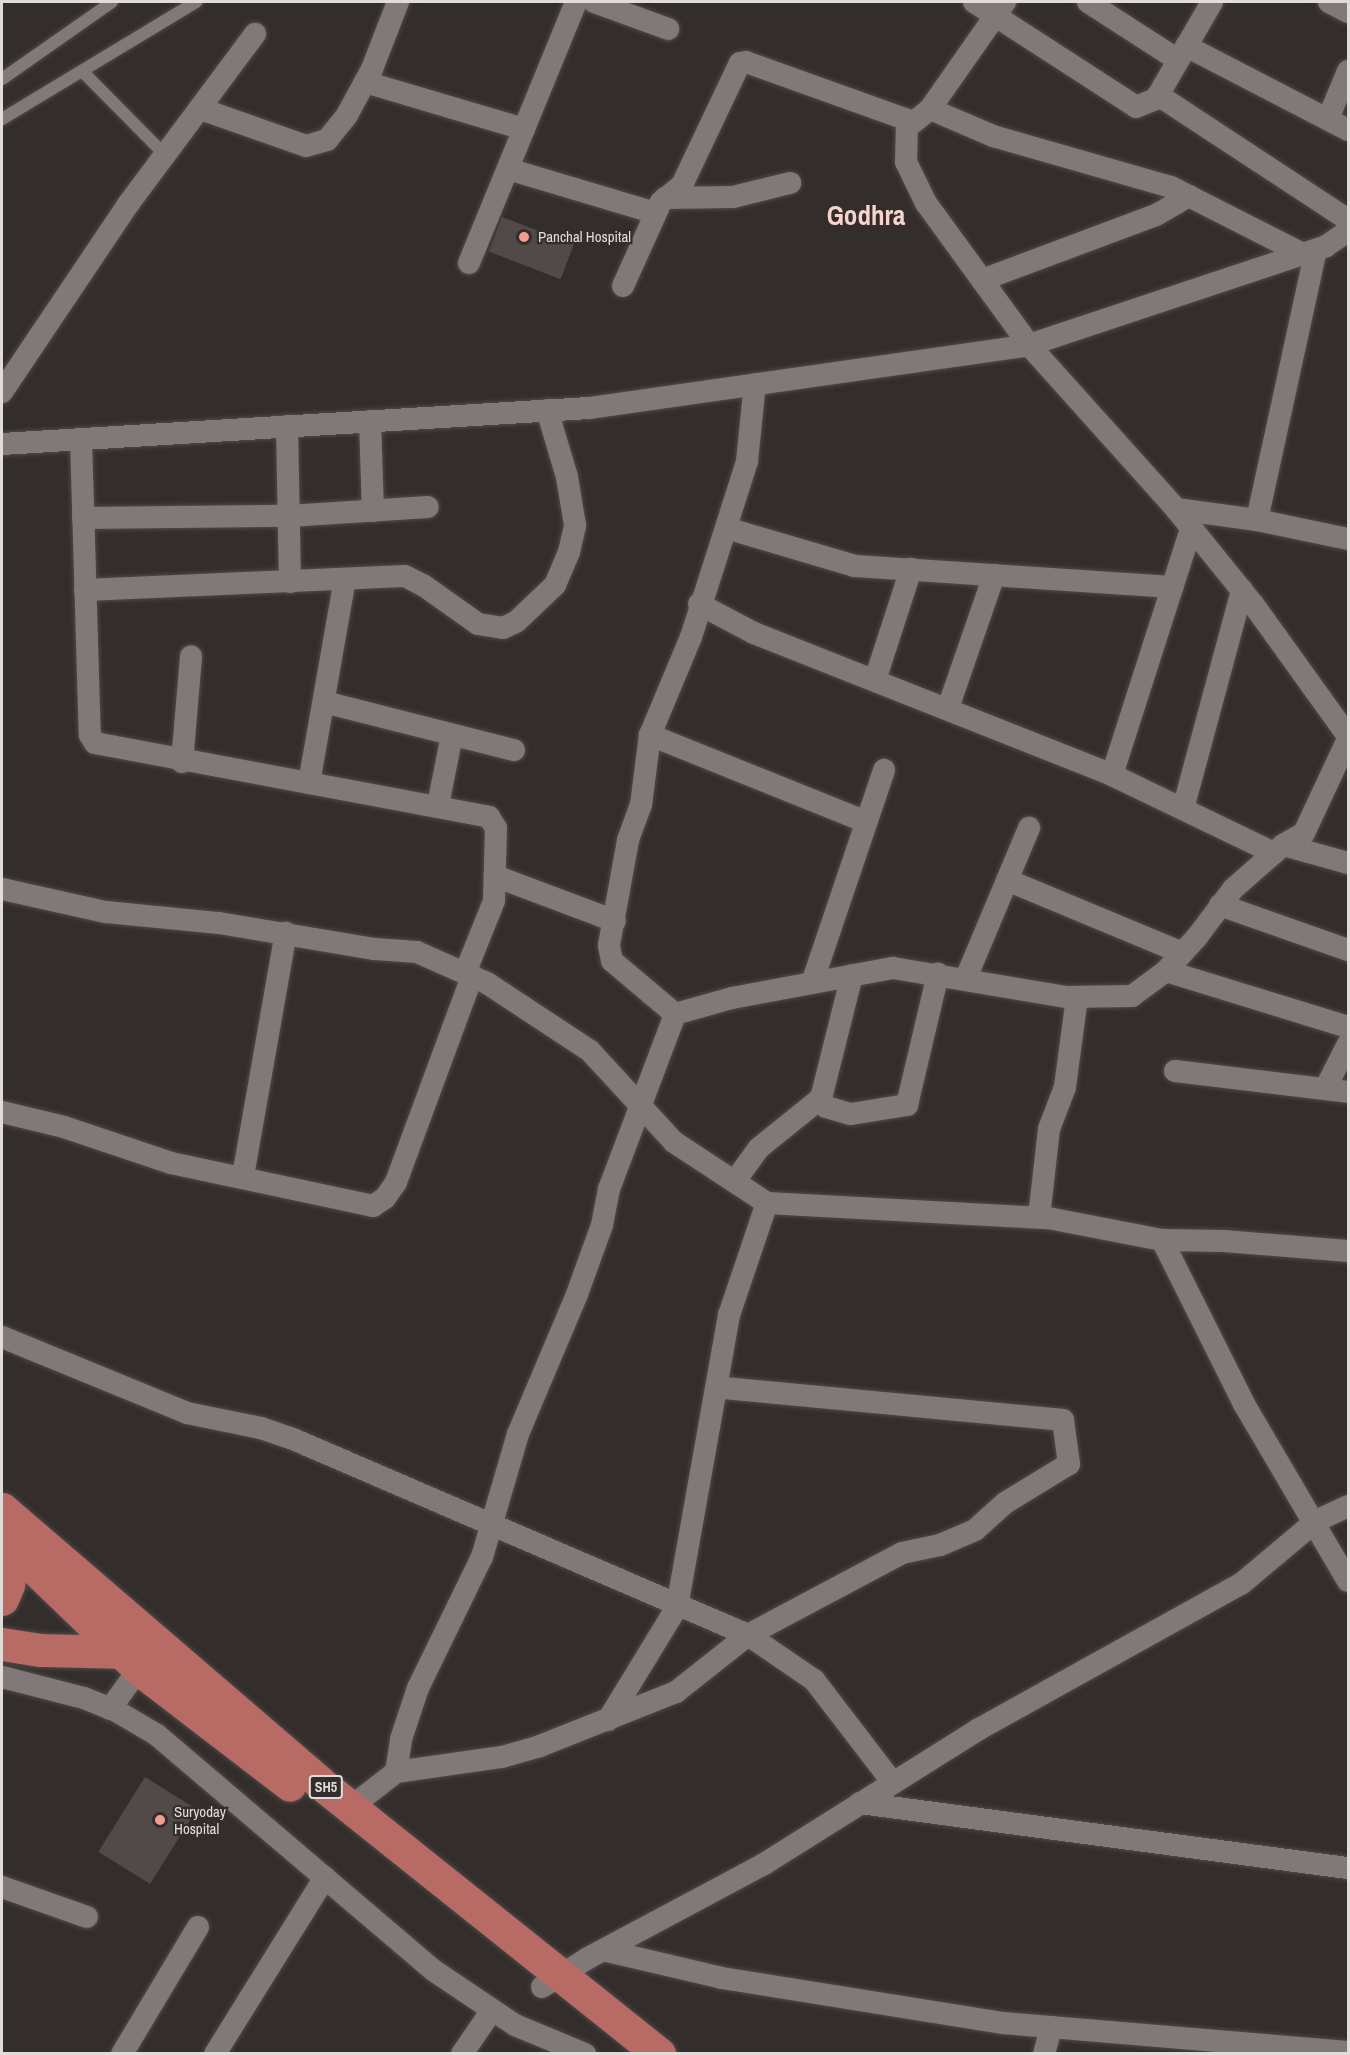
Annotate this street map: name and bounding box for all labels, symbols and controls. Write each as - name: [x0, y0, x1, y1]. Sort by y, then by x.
- district label: Godhra: [827, 200, 905, 232]
- marker: Panchal Hospital: [515, 228, 533, 246]
- place label: Panchal Hospital: [538, 228, 631, 246]
- road number: SH5: [308, 1776, 344, 1798]
- place label: Suryoday Hospital: [174, 1802, 226, 1837]
- marker: Suryoday Hospital: [151, 1811, 169, 1829]

